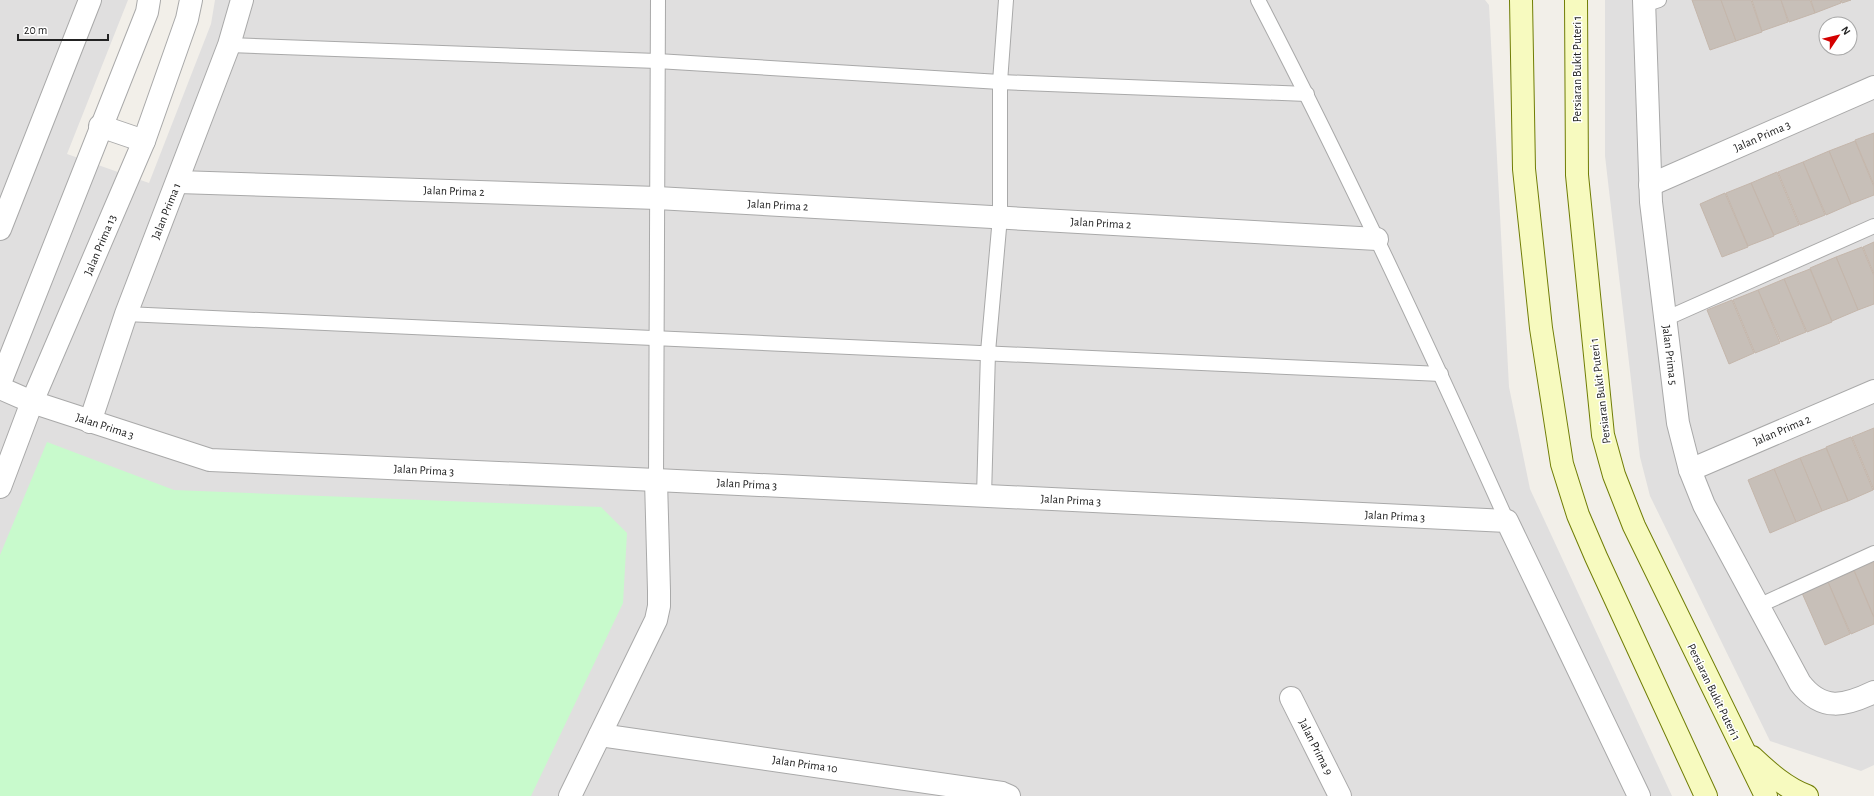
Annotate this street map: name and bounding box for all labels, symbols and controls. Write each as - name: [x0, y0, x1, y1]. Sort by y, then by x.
- scale bar: [18, 16, 108, 42]
- street label: Persiaran Bukit Puteri 1: [1571, 16, 1583, 122]
- north arrow: [1818, 16, 1858, 56]
- text: 20 m: [24, 24, 47, 36]
- text: N: [1839, 24, 1852, 37]
- street label: Jalan Prima 3: [1732, 118, 1792, 154]
- street label: Jalan Prima 1: [149, 181, 183, 241]
- street label: Jalan Prima 2: [423, 184, 485, 198]
- street label: Jalan Prima 2: [747, 197, 809, 213]
- street label: Jalan Prima 13: [82, 213, 118, 277]
- street label: Jalan Prima 2: [1070, 215, 1132, 231]
- street label: Jalan Prima 5: [1660, 324, 1680, 386]
- street label: Persiaran Bukit Puteri 1: [1588, 338, 1612, 444]
- street label: Jalan Prima 3: [74, 411, 136, 441]
- street label: Jalan Prima 2: [1752, 412, 1813, 447]
- street label: Jalan Prima 3: [393, 462, 455, 478]
- street label: Jalan Prima 3: [716, 476, 778, 492]
- street label: Jalan Prima 3: [1040, 492, 1102, 508]
- street label: Jalan Prima 3: [1364, 508, 1426, 524]
- street label: Persiaran Bukit Puteri 1: [1685, 642, 1743, 742]
- street label: Jalan Prima 9: [1297, 717, 1335, 777]
- street label: Jalan Prima 10: [771, 753, 839, 775]

